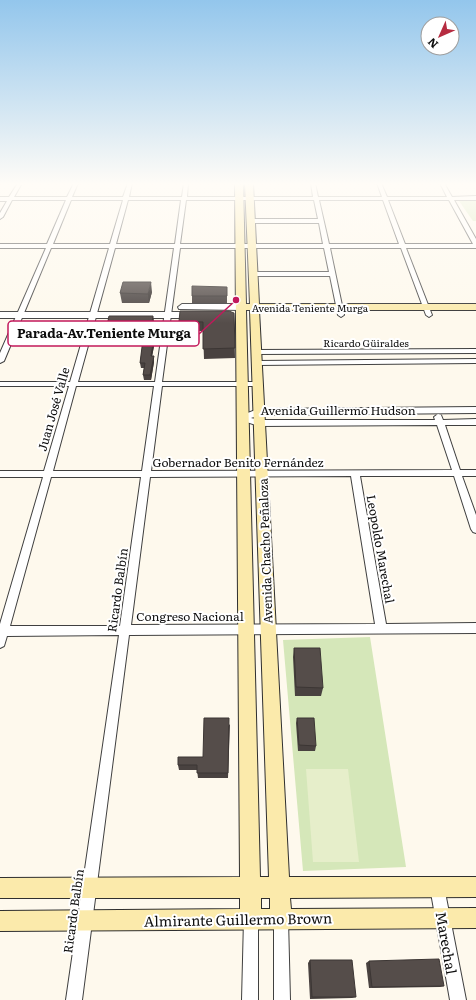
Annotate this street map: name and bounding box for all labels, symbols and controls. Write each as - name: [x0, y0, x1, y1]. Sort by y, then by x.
- north arrow: [420, 16, 460, 56]
- text: N: [423, 35, 441, 53]
- street label: Avenida Teniente Murga: [252, 300, 369, 315]
- callout: Parada-Av.Teniente Murga: [8, 321, 199, 346]
- text: Parada-Av.Teniente Murga: [17, 323, 192, 342]
- street label: Ricardo Güiraldes: [323, 335, 409, 350]
- street label: Juan José Valle: [32, 365, 74, 453]
- street label: Avenida Guillermo Hudson: [260, 401, 416, 419]
- street label: Gobernador Benito Fernández: [152, 453, 324, 471]
- street label: Avenida Chacho Peñaloza: [253, 477, 277, 624]
- street label: Leopoldo Marechal: [363, 493, 399, 605]
- street label: Ricardo Balbín: [102, 547, 132, 633]
- street label: Congreso Nacional: [136, 607, 244, 625]
- street label: Ricardo Balbín: [58, 868, 88, 954]
- street label: Almirante Guillermo Brown: [144, 907, 332, 931]
- street label: Marechal: [432, 910, 462, 976]

